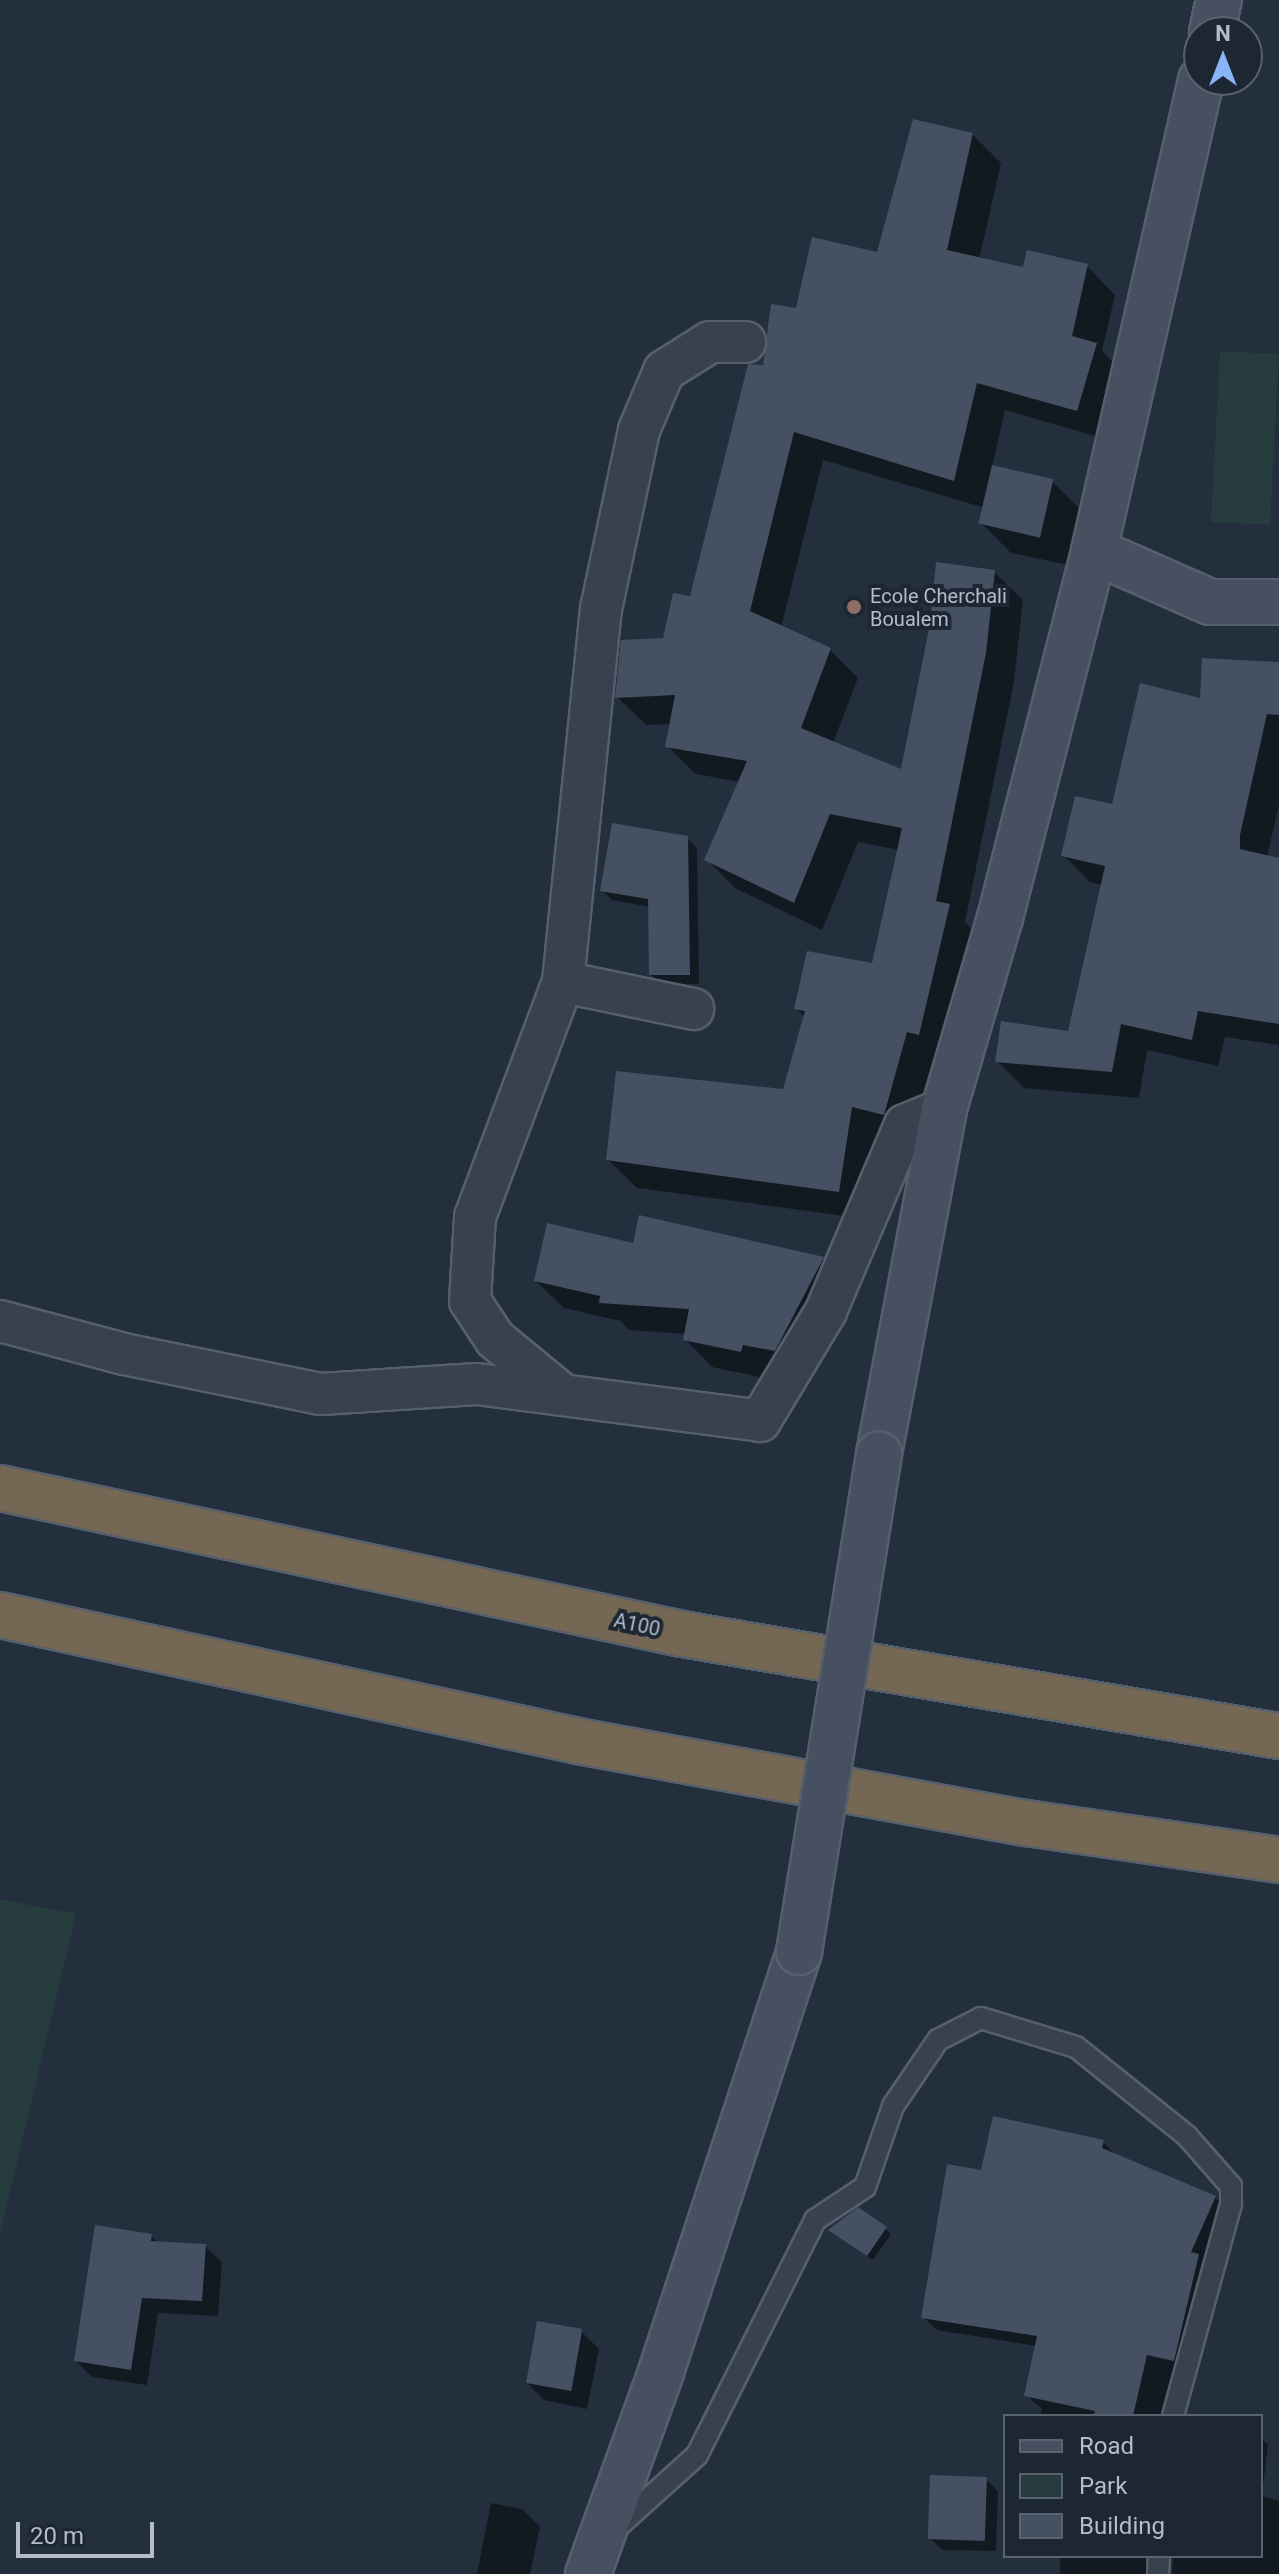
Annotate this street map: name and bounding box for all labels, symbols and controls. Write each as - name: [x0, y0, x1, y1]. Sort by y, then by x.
- north arrow: [1183, 16, 1263, 96]
- text: N: [1215, 21, 1231, 46]
- place label: Ecole Cherchali Boualem: [870, 584, 1007, 631]
- marker: Ecole Cherchali Boualem: [845, 598, 863, 616]
- street label: A100: [612, 1608, 662, 1642]
- legend: [1003, 2414, 1263, 2558]
- text: Road: [1079, 2432, 1134, 2460]
- text: Park: [1079, 2472, 1127, 2500]
- scale bar: [20, 2506, 158, 2556]
- text: Building: [1079, 2512, 1165, 2540]
- text: 20 m: [30, 2522, 84, 2550]

